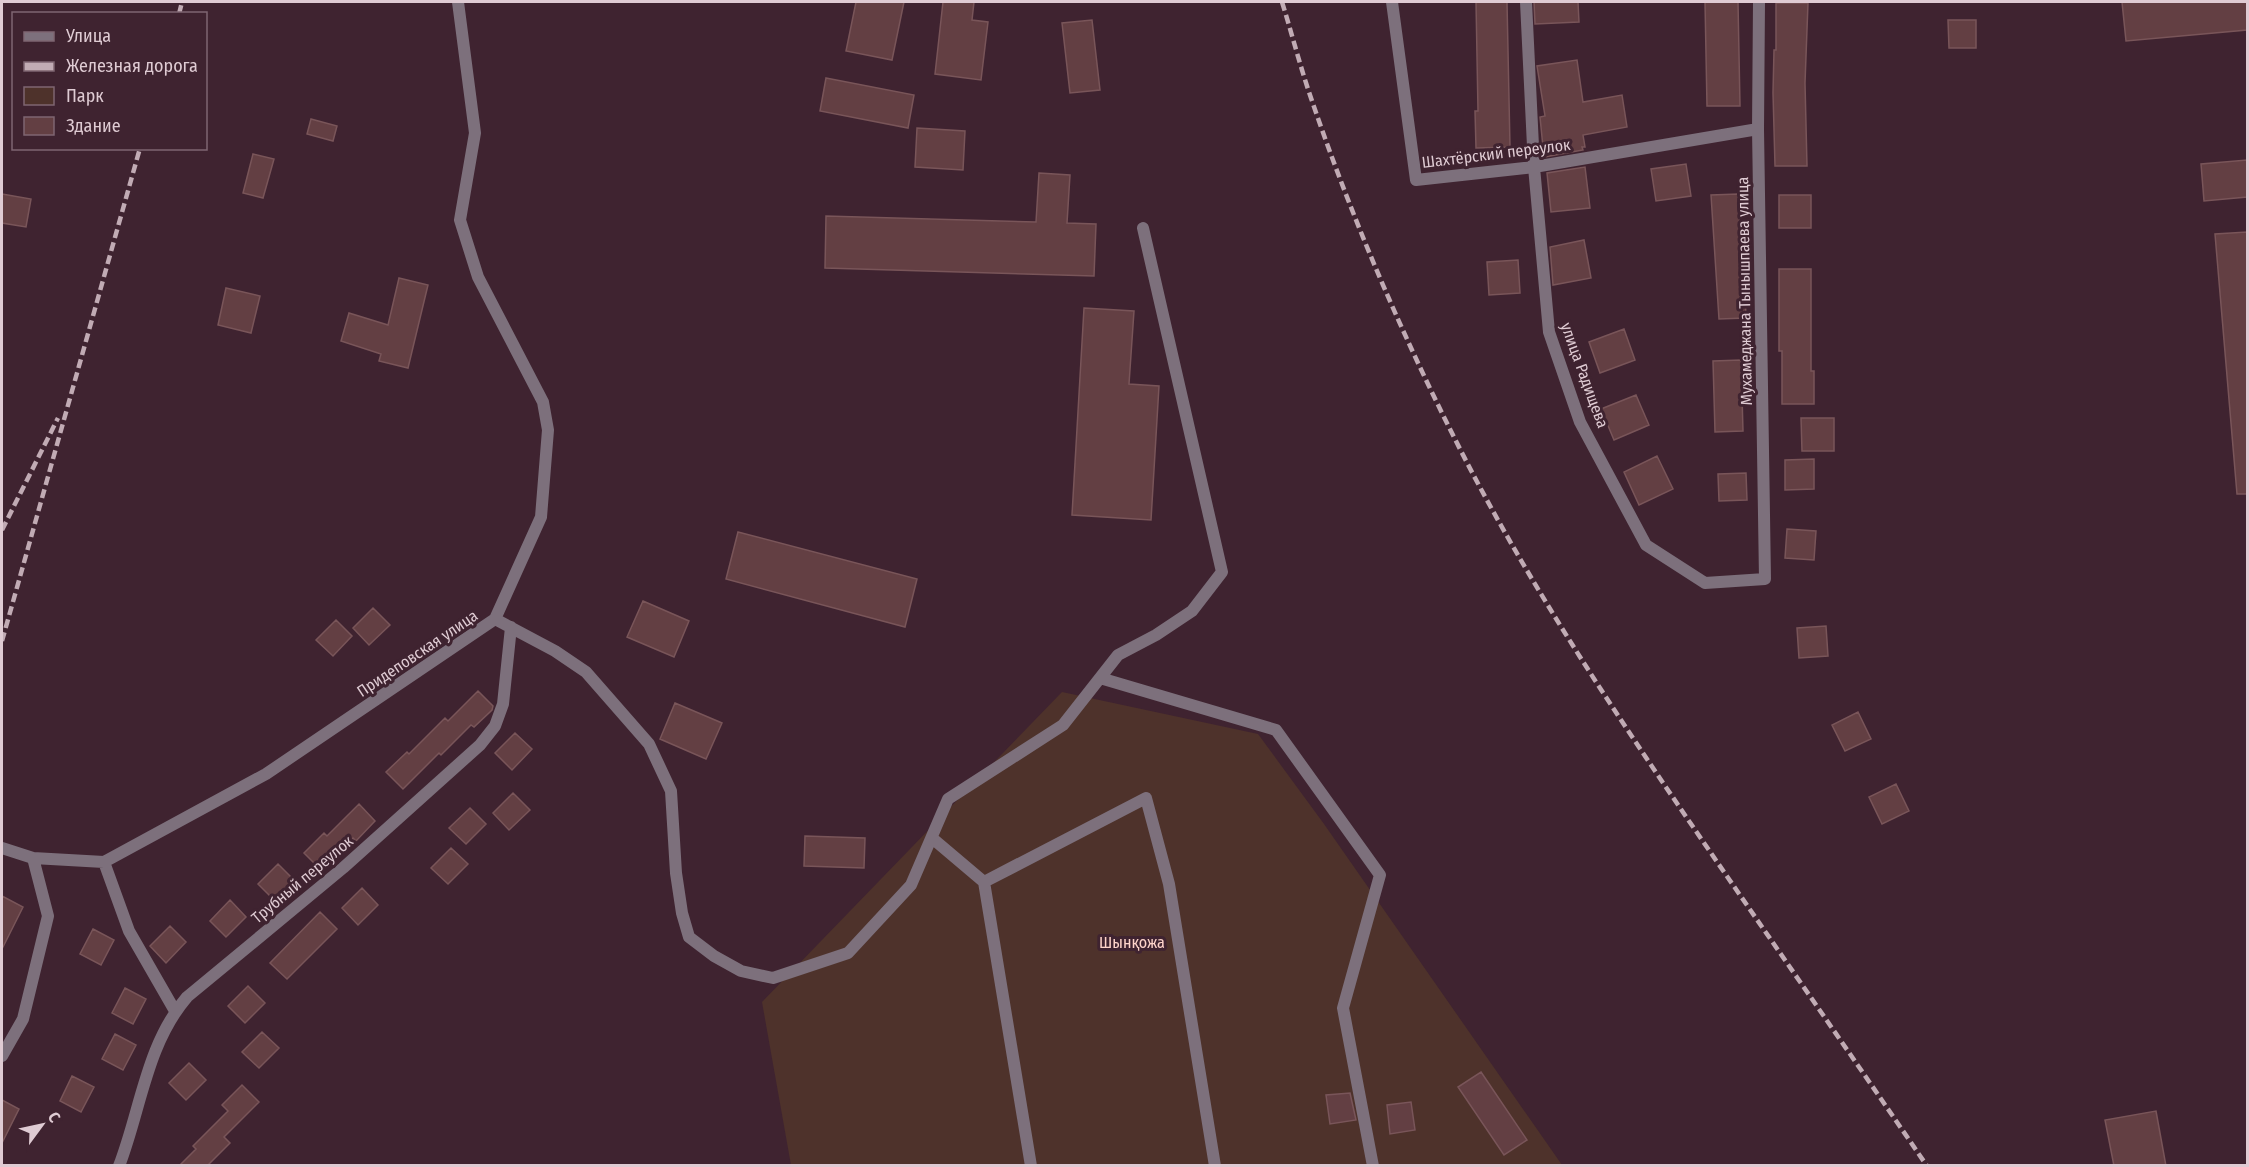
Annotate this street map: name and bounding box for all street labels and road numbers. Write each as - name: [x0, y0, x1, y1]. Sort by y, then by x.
- street label: Шахтёрский переулок: [1421, 135, 1572, 172]
- street label: Мухамеджана Тынышпаева улица: [1733, 176, 1756, 405]
- street label: улица Радищева: [1557, 320, 1612, 431]
- street label: Придеповская улица: [353, 606, 481, 701]
- street label: Трубный переулок: [248, 831, 357, 927]

